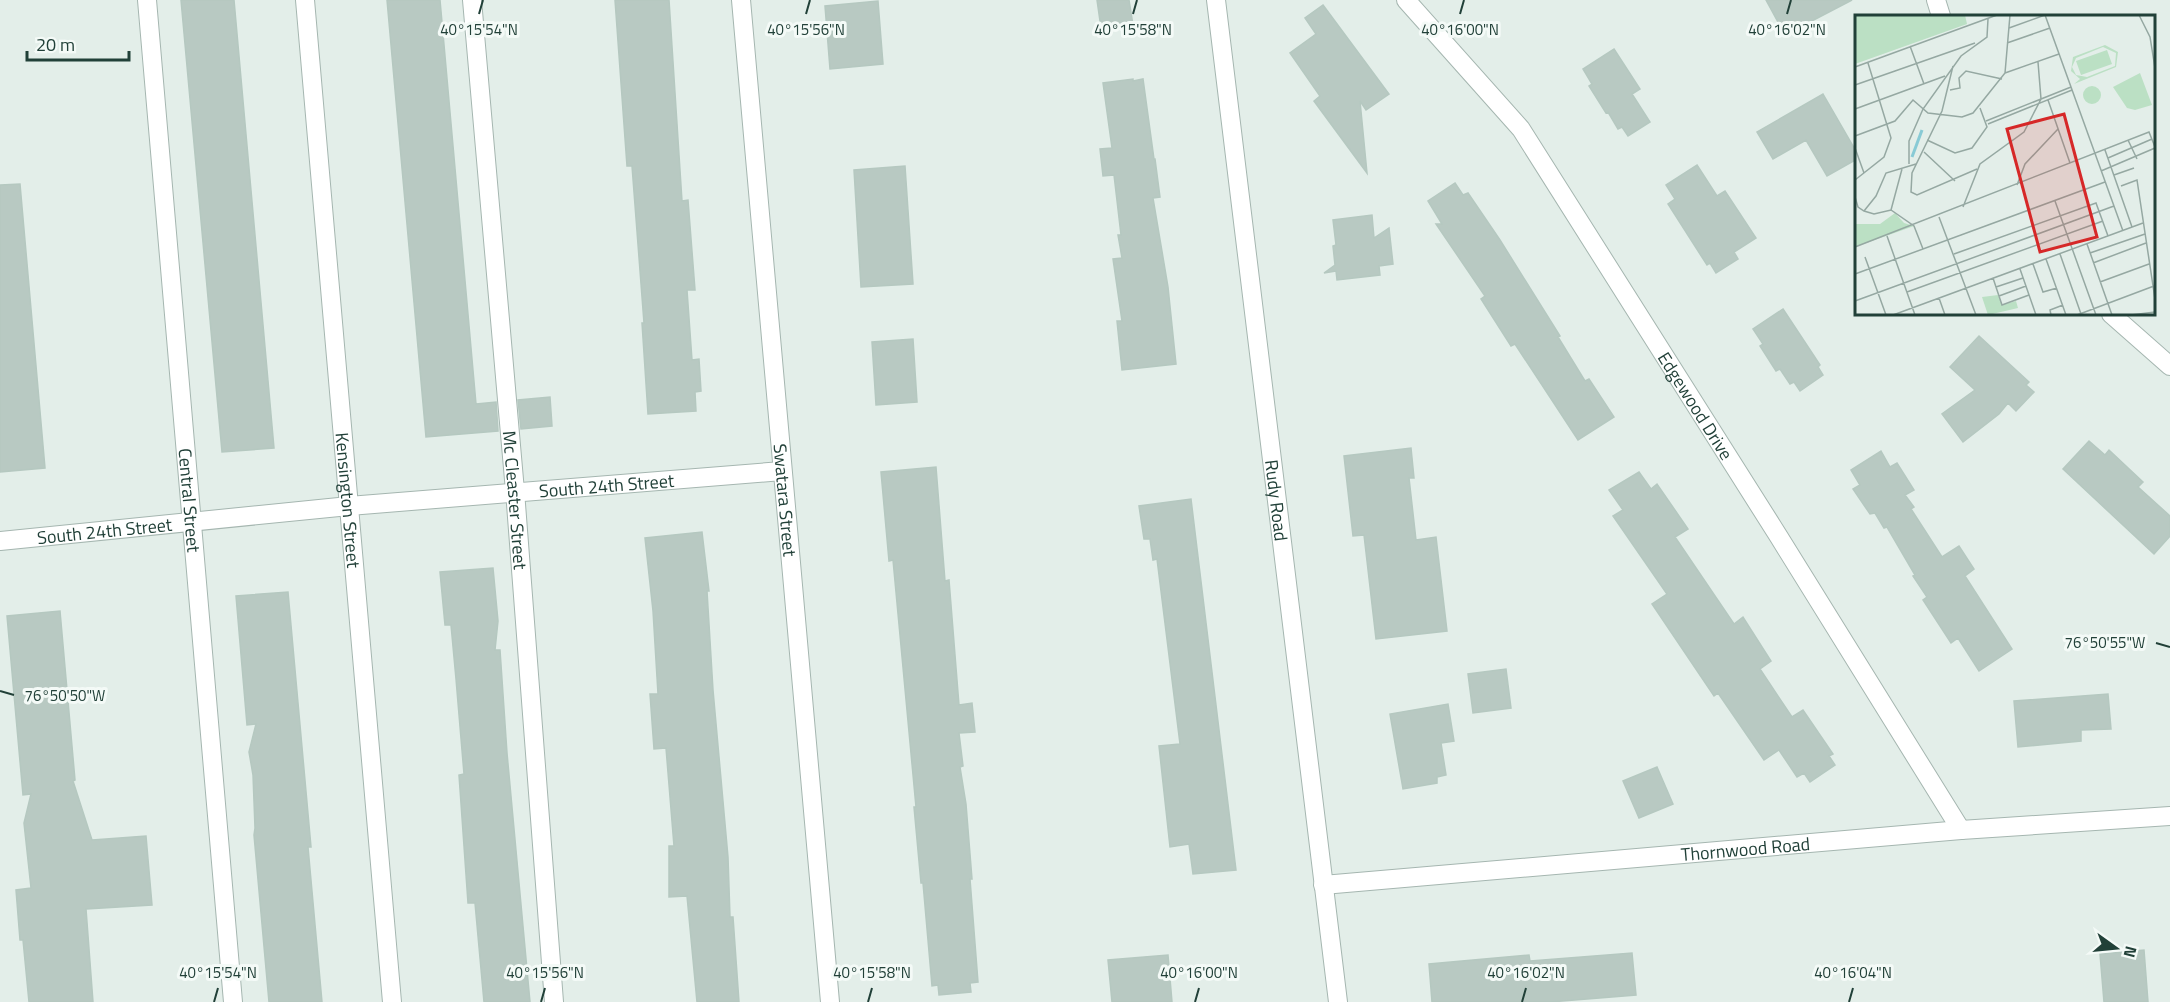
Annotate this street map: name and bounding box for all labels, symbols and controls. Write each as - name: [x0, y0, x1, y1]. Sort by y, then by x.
- inset map: [1855, 15, 2155, 315]
- text: 40°15'54"N: [440, 18, 518, 41]
- text: 40°15'56"N: [767, 18, 845, 41]
- text: 40°15'58"N: [1094, 18, 1172, 41]
- text: 40°16'00"N: [1421, 18, 1499, 41]
- text: 40°16'02"N: [1748, 18, 1826, 41]
- scale bar: [27, 24, 129, 62]
- text: 20 m: [36, 31, 75, 58]
- street label: Edgewood Drive: [1652, 346, 1740, 465]
- street label: Mc Cleaster Street: [496, 429, 535, 571]
- street label: Kensington Street: [329, 431, 368, 570]
- street label: Swatara Street: [767, 442, 804, 558]
- street label: Central Street: [172, 447, 208, 554]
- street label: Rudy Road: [1259, 458, 1295, 543]
- street label: South 24th Street: [538, 466, 676, 504]
- street label: South 24th Street: [36, 510, 174, 551]
- text: 76°50'55"W: [2065, 631, 2145, 654]
- text: 76°50'50"W: [25, 684, 105, 707]
- street label: Thornwood Road: [1680, 830, 1811, 868]
- north arrow: [2086, 918, 2146, 978]
- text: N: [2117, 943, 2144, 960]
- text: 40°15'54"N: [179, 961, 257, 984]
- text: 40°15'56"N: [506, 961, 584, 984]
- text: 40°15'58"N: [833, 961, 911, 984]
- text: 40°16'00"N: [1160, 961, 1238, 984]
- text: 40°16'02"N: [1487, 961, 1565, 984]
- text: 40°16'04"N: [1814, 961, 1892, 984]

